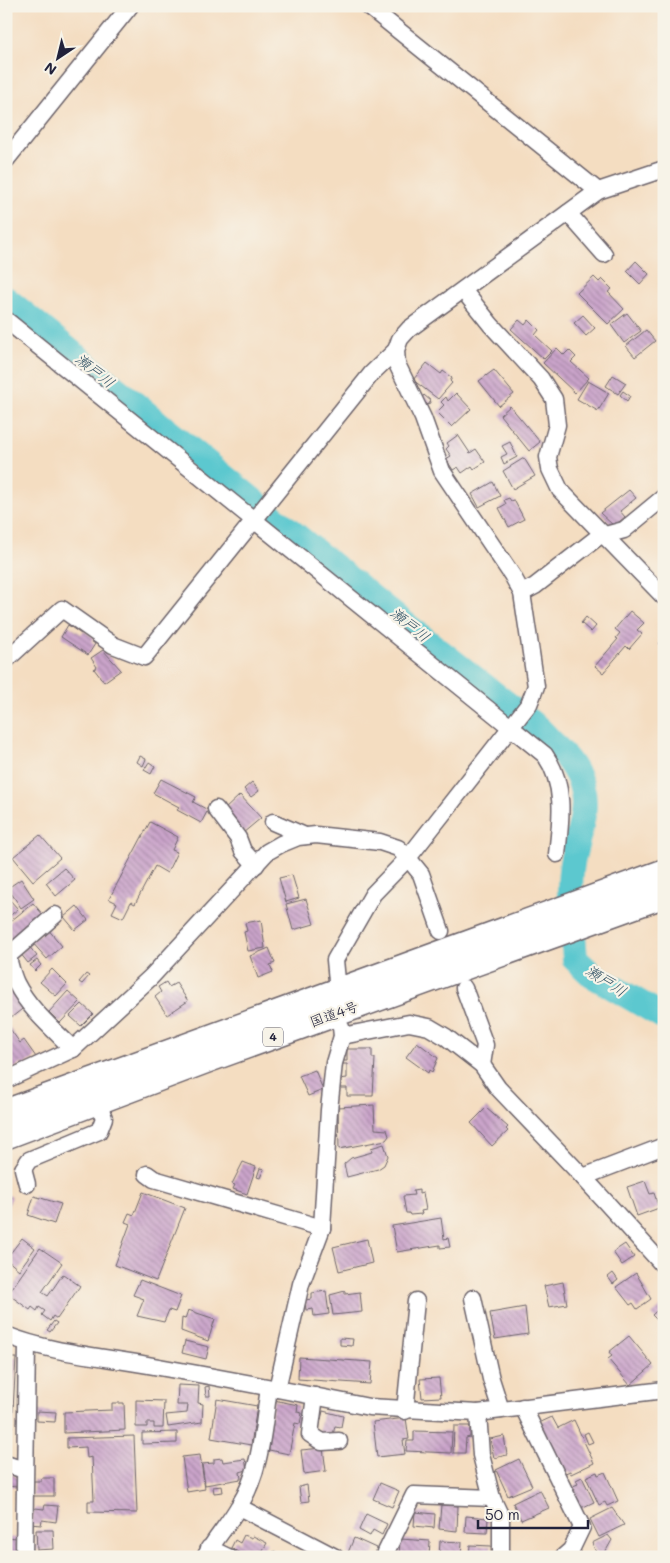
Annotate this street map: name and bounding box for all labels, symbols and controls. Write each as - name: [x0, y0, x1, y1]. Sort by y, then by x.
- north arrow: [32, 32, 82, 82]
- text: N: [40, 58, 60, 80]
- water label: 瀬戸川: [72, 348, 119, 392]
- water label: 瀬戸川: [387, 602, 434, 646]
- water label: 瀬戸川: [582, 960, 631, 1001]
- street label: 国道4号: [307, 996, 361, 1031]
- road number: 4: [263, 1028, 283, 1046]
- scale bar: [478, 1498, 588, 1530]
- text: 50 m: [485, 1504, 520, 1524]

